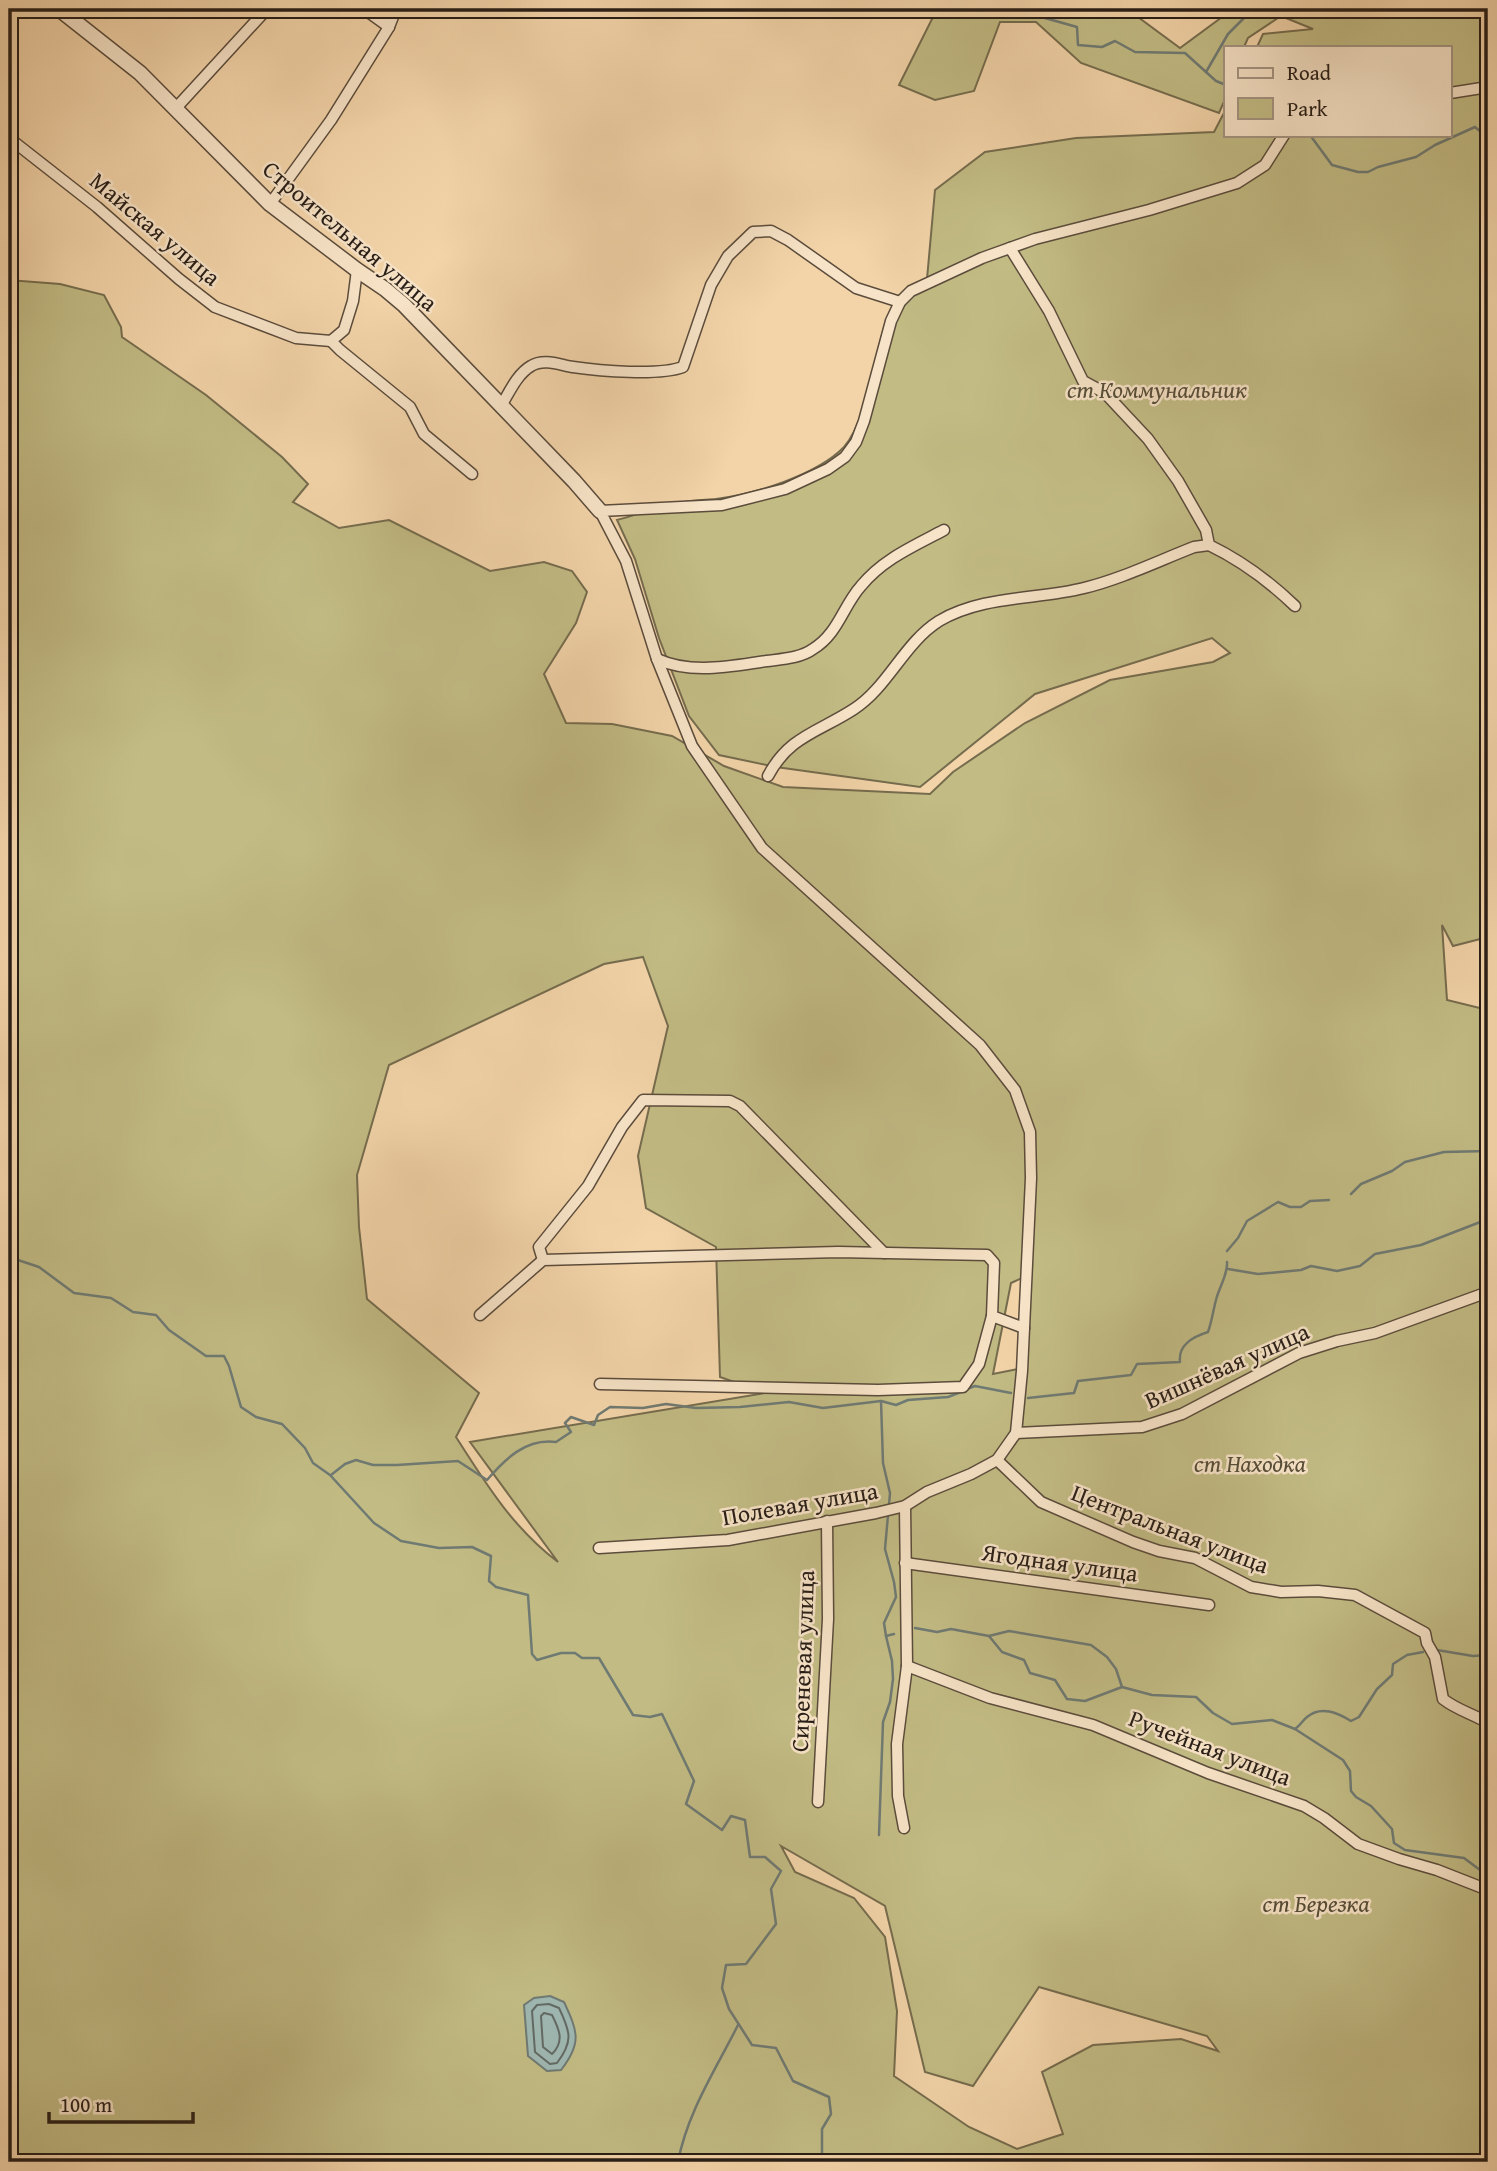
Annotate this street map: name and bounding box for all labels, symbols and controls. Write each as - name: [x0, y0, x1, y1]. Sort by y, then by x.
- legend: [1224, 46, 1452, 136]
- text: Road: [1287, 57, 1332, 88]
- text: Park: [1287, 93, 1328, 124]
- street label: Строительная улица: [255, 152, 446, 320]
- street label: Майская улица: [82, 163, 229, 294]
- park label: ст Коммунальник: [1067, 372, 1247, 407]
- street label: Вишнёвая улица: [1139, 1313, 1315, 1417]
- park label: ст Находка: [1194, 1446, 1306, 1481]
- street label: Полевая улица: [719, 1472, 881, 1534]
- street label: Центральная улица: [1066, 1475, 1274, 1582]
- street label: Ягодная улица: [979, 1534, 1141, 1591]
- street label: Сиреневая улица: [782, 1569, 823, 1753]
- street label: Ручейная улица: [1124, 1701, 1297, 1795]
- park label: ст Березка: [1263, 1886, 1369, 1921]
- scale bar: [49, 2080, 192, 2124]
- text: 100 m: [60, 2089, 112, 2120]

